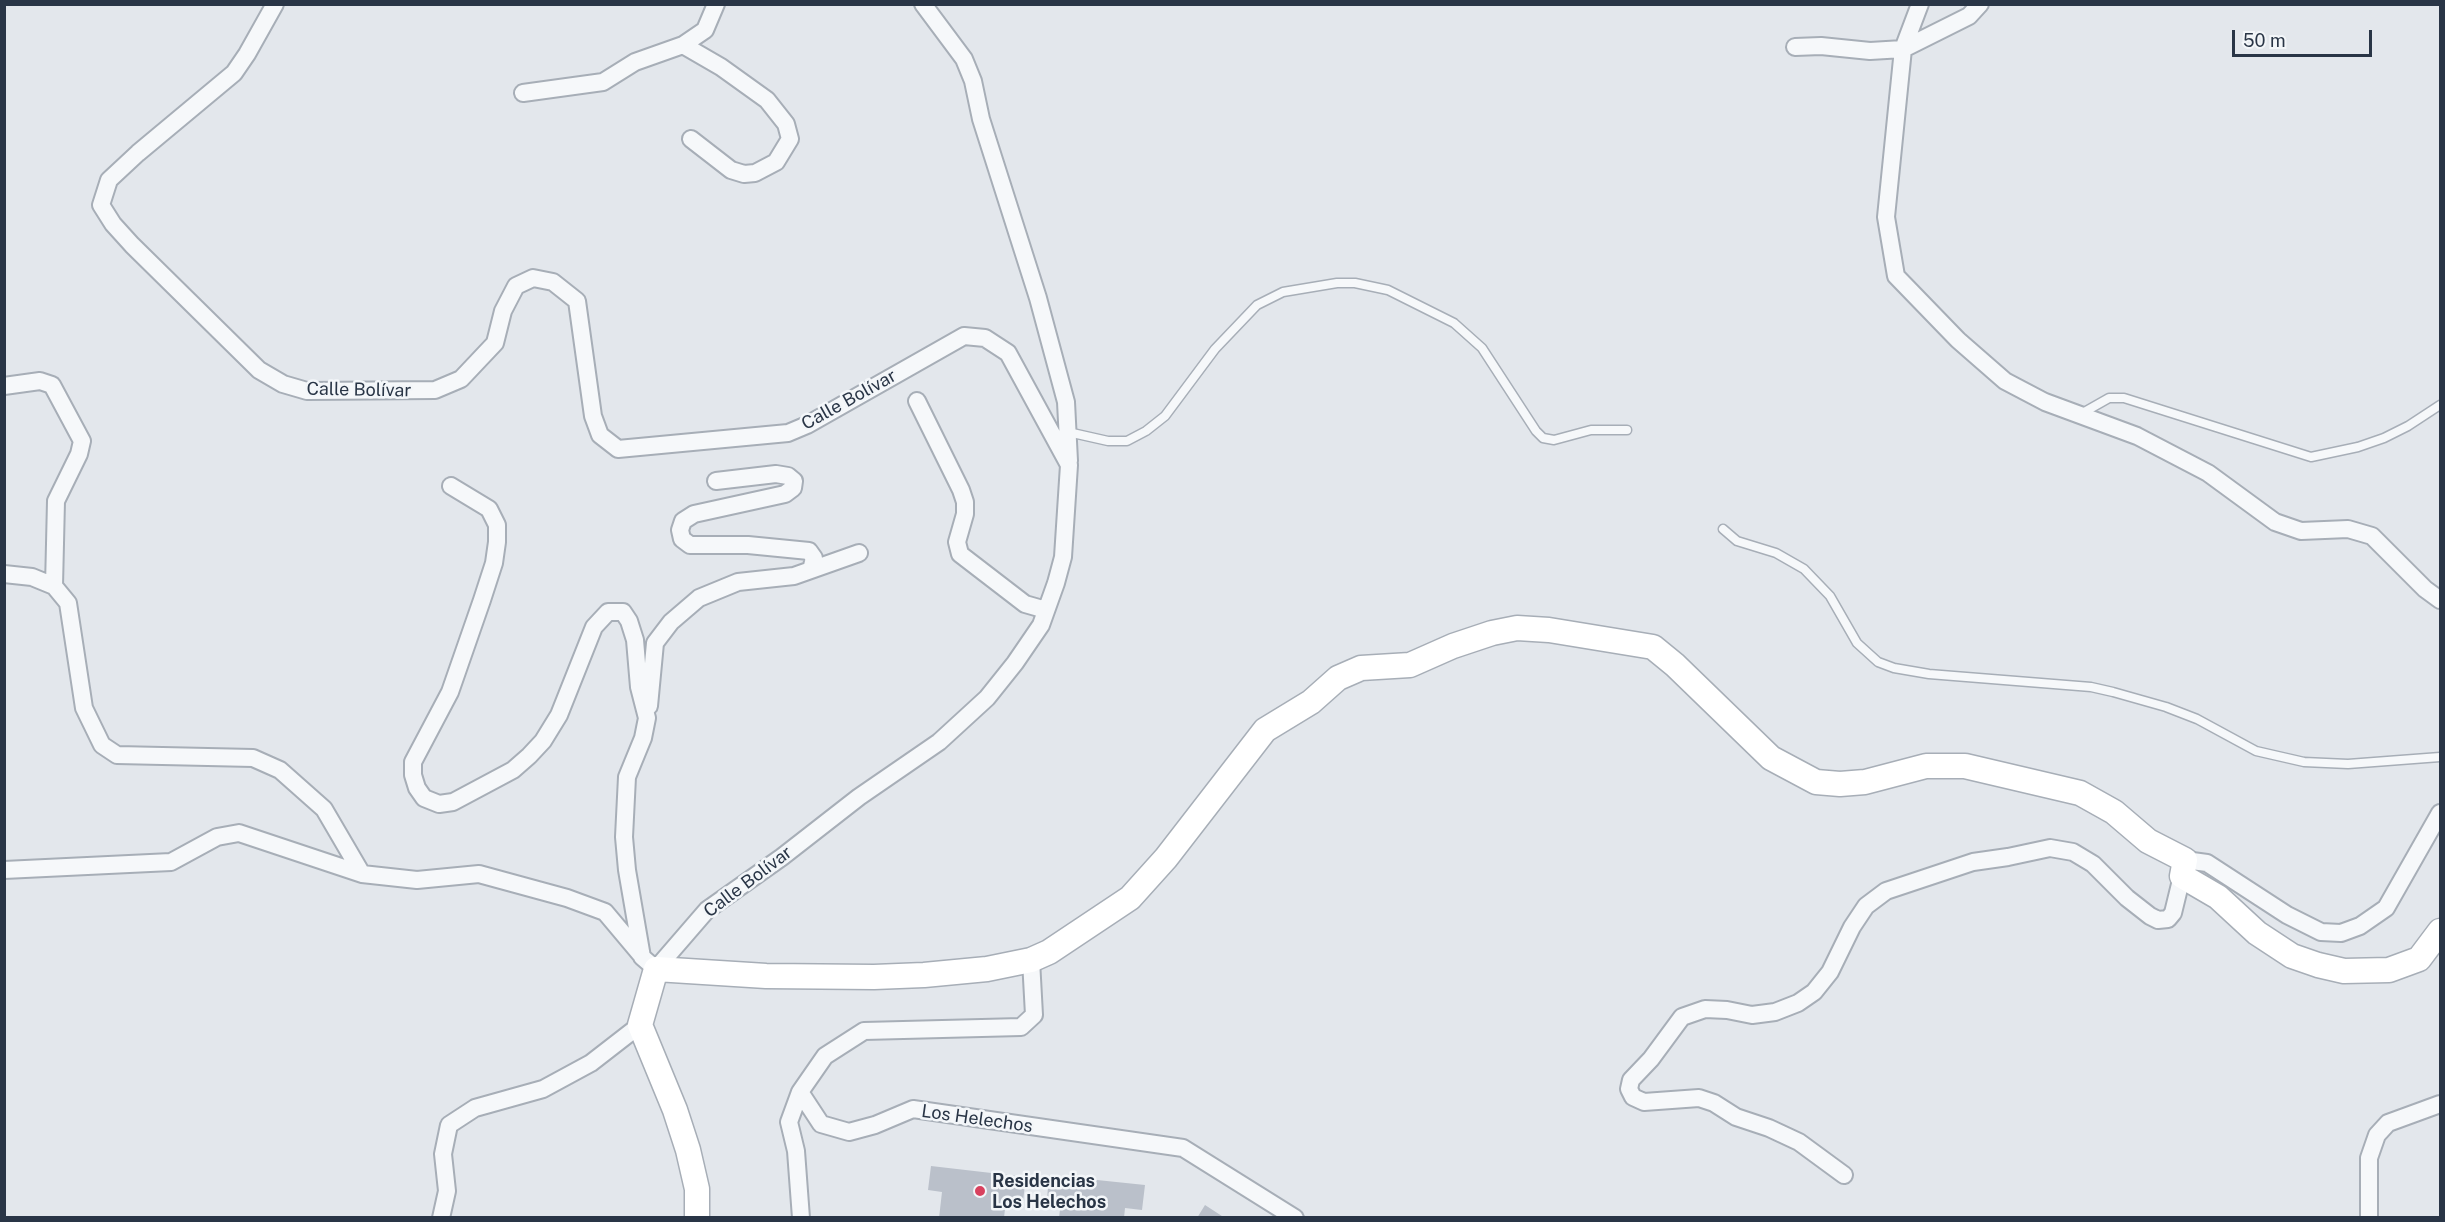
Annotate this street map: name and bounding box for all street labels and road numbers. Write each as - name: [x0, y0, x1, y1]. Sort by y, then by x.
- street label: Calle Bolívar: [798, 365, 900, 435]
- street label: Calle Bolívar: [306, 378, 412, 402]
- street label: Calle Bolívar: [700, 842, 796, 922]
- street label: Los Helechos: [920, 1101, 1034, 1137]

